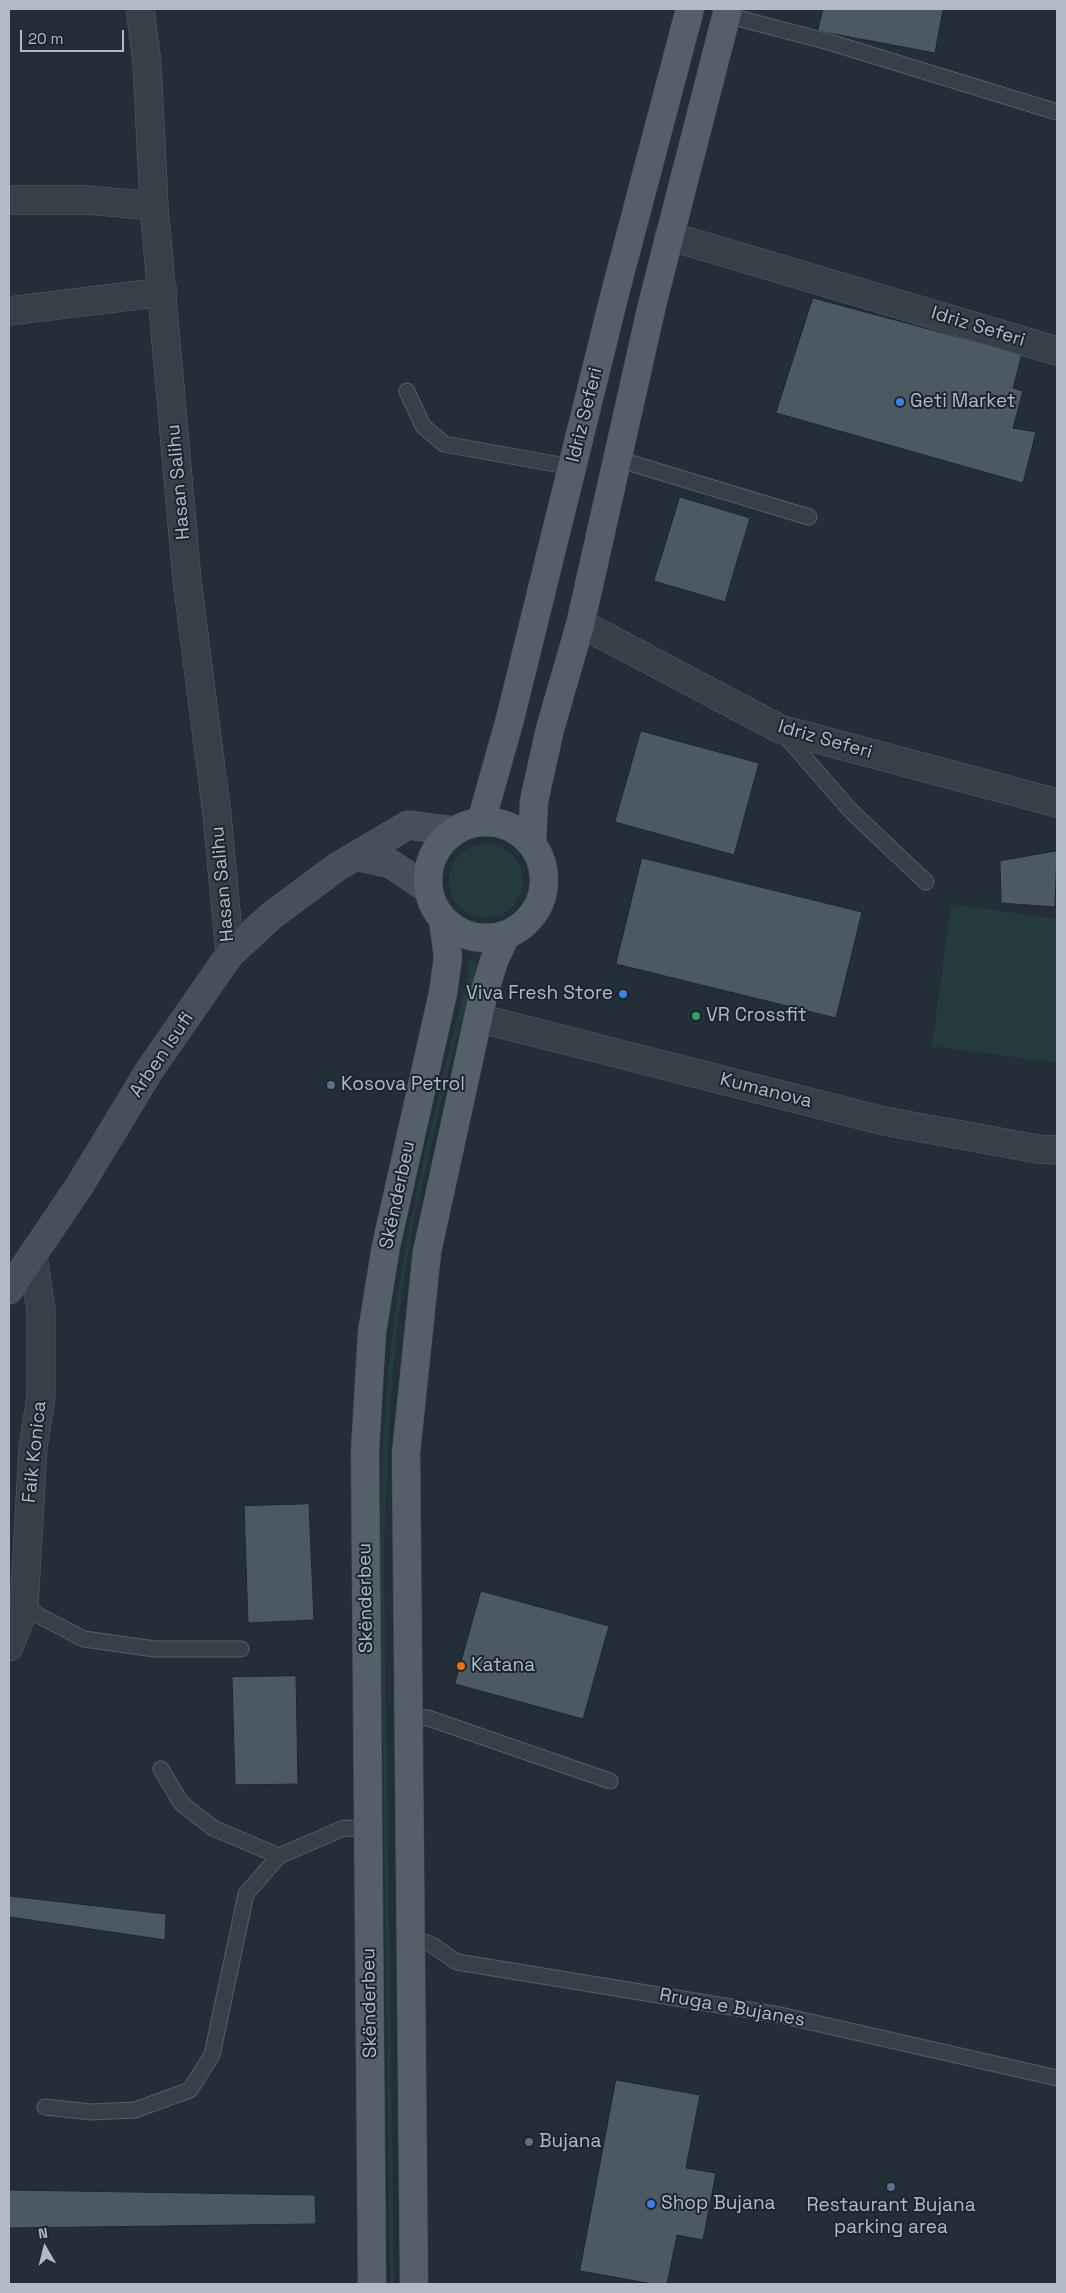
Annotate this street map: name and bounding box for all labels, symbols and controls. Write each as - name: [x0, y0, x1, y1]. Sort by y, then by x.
- scale bar: [22, 20, 126, 52]
- text: 20 m: [28, 29, 63, 48]
- street label: Idriz Seferi: [928, 302, 1028, 352]
- street label: Idriz Seferi: [562, 365, 608, 465]
- place label: Geti Market: [910, 391, 1016, 413]
- marker: Geti Market: [894, 396, 906, 408]
- street label: Hasan Salihu: [163, 423, 195, 541]
- street label: Idriz Seferi: [775, 716, 875, 764]
- street label: Hasan Salihu: [207, 825, 239, 943]
- place label: Viva Fresh Store: [466, 983, 613, 1005]
- marker: Viva Fresh Store: [617, 988, 629, 1000]
- place label: VR Crossfit: [706, 1005, 807, 1027]
- street label: Arben Isufi: [125, 1008, 199, 1102]
- marker: VR Crossfit: [690, 1010, 702, 1022]
- street label: Kumanova: [718, 1069, 814, 1113]
- place label: Kosova Petrol: [341, 1074, 465, 1096]
- marker: Kosova Petrol: [325, 1079, 337, 1091]
- street label: Skënderbeu: [375, 1139, 421, 1251]
- street label: Faik Konica: [18, 1400, 52, 1504]
- street label: Skënderbeu: [354, 1543, 378, 1653]
- place label: Katana: [471, 1655, 535, 1677]
- marker: Katana: [455, 1660, 467, 1672]
- street label: Skënderbeu: [358, 1948, 382, 2058]
- street label: Rruga e Bujanes: [657, 1984, 807, 2032]
- place label: Bujana: [539, 2131, 601, 2153]
- marker: Bujana: [523, 2136, 535, 2148]
- marker: Restaurant Bujana parking area: [885, 2181, 897, 2193]
- place label: Shop Bujana: [661, 2193, 776, 2215]
- place label: Restaurant Bujana parking area: [806, 2195, 976, 2239]
- marker: Shop Bujana: [645, 2198, 657, 2210]
- north arrow: [20, 2223, 70, 2273]
- text: N: [37, 2224, 49, 2243]

